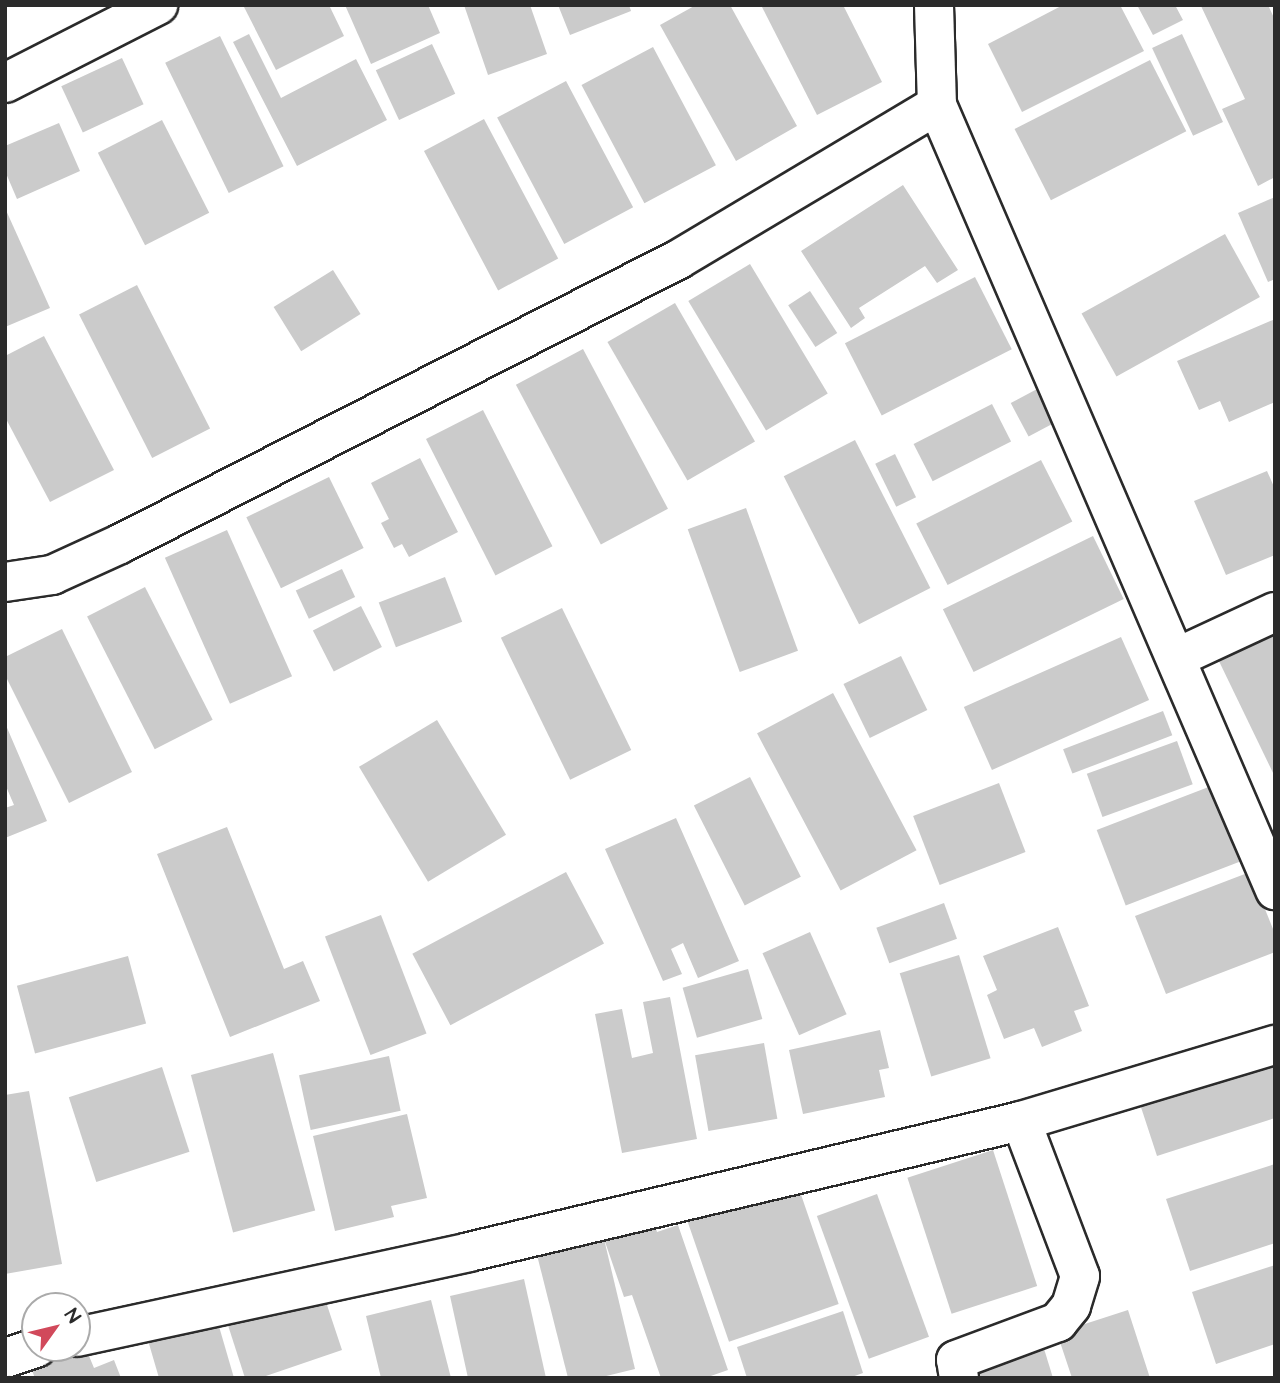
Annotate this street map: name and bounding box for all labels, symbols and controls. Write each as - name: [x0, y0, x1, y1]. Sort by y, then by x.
- north arrow: [21, 1292, 91, 1362]
- text: N: [58, 1304, 87, 1329]

